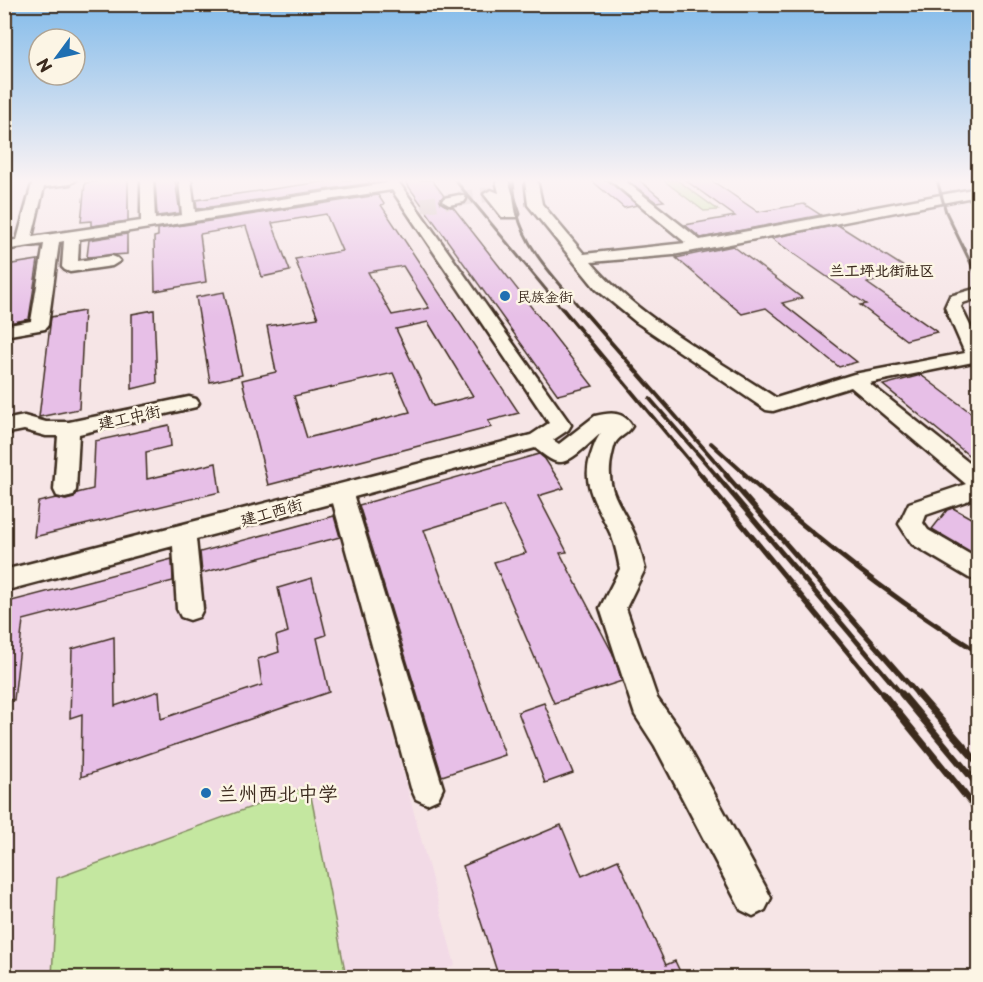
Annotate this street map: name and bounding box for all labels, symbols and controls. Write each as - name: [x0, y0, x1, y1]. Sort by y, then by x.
- north arrow: [27, 27, 87, 87]
- text: N: [30, 54, 57, 78]
- district label: 兰工坪北街社区: [829, 258, 935, 281]
- place label: 民族金街: [517, 286, 573, 307]
- marker: 民族金街: [498, 289, 512, 303]
- street label: 建工中街: [95, 398, 163, 434]
- street label: 建工西街: [237, 491, 305, 531]
- place label: 兰州西北中学: [218, 778, 338, 808]
- marker: 兰州西北中学: [199, 786, 213, 800]

